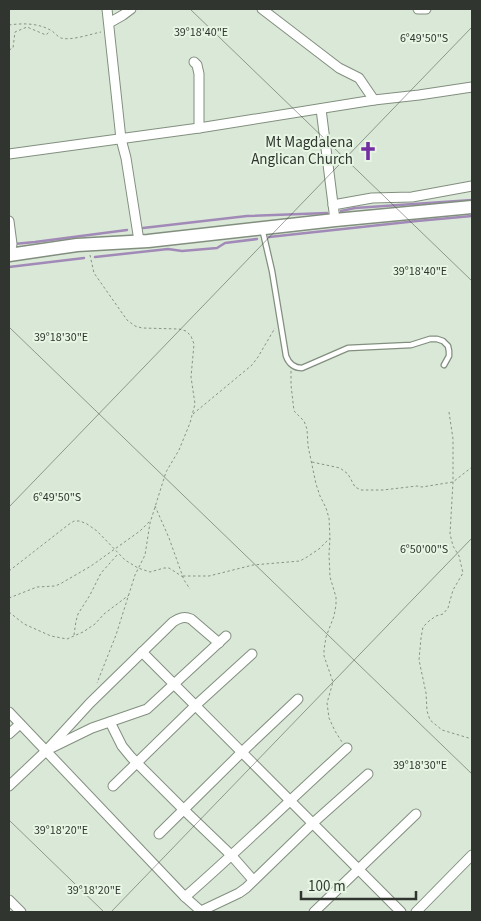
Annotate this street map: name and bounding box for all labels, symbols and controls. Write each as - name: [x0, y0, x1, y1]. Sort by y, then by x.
- text: 39°18'40"E: [174, 24, 228, 41]
- text: 6°49'50"S: [400, 30, 448, 47]
- place label: Mt Magdalena Anglican Church: [251, 132, 353, 170]
- church icon: Mt Magdalena Anglican Church: [357, 140, 379, 162]
- text: 39°18'40"E: [393, 263, 447, 280]
- text: 39°18'30"E: [34, 329, 88, 346]
- text: 6°49'50"S: [33, 489, 81, 506]
- text: 6°50'00"S: [400, 541, 448, 558]
- text: 39°18'30"E: [393, 757, 447, 774]
- text: 39°18'20"E: [34, 822, 88, 839]
- scale bar: [301, 868, 416, 900]
- text: 100 m: [308, 876, 346, 897]
- text: 39°18'20"E: [67, 882, 121, 899]

